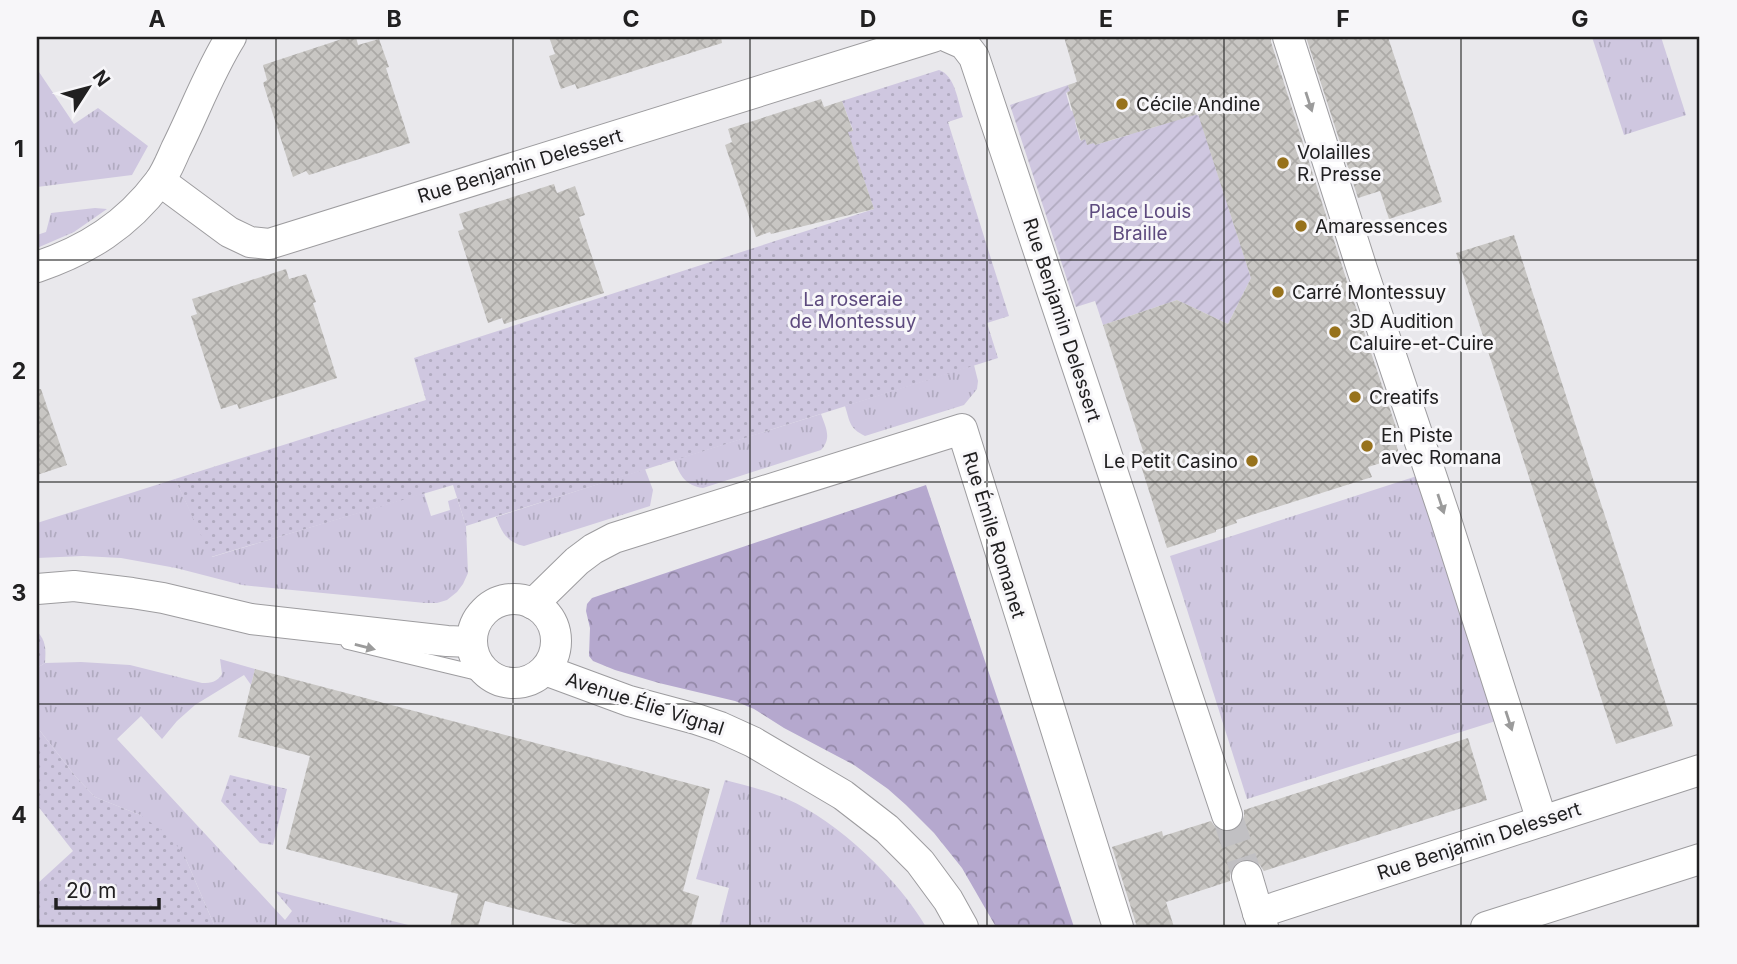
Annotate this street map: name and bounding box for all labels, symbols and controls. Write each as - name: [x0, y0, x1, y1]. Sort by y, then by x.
- text: A: [148, 5, 166, 33]
- text: B: [386, 5, 402, 33]
- text: C: [622, 5, 640, 33]
- text: D: [860, 5, 876, 33]
- text: E: [1099, 5, 1113, 33]
- text: F: [1336, 5, 1350, 33]
- text: G: [1571, 5, 1589, 33]
- north arrow: [52, 52, 122, 122]
- text: N: [88, 66, 115, 91]
- one-way arrow: [1304, 91, 1314, 112]
- place label: Cécile Andine: [1136, 93, 1260, 116]
- marker: Cécile Andine: [1114, 96, 1130, 112]
- street label: Rue Benjamin Delessert: [415, 124, 625, 208]
- text: 1: [14, 135, 24, 163]
- place label: Volailles R. Presse: [1297, 141, 1381, 186]
- marker: Volailles R. Presse: [1275, 155, 1291, 171]
- park label: Place Louis Braille: [1089, 200, 1191, 245]
- street label: Rue Benjamin Delessert: [1018, 215, 1106, 425]
- place label: Amaressences: [1315, 215, 1448, 238]
- marker: Amaressences: [1293, 218, 1309, 234]
- place label: Carré Montessuy: [1292, 281, 1446, 304]
- marker: Carré Montessuy: [1270, 284, 1286, 300]
- park label: La roseraie de Montessuy: [790, 288, 917, 333]
- place label: 3D Audition Caluire-et-Cuire: [1349, 310, 1494, 355]
- marker: 3D Audition Caluire-et-Cuire: [1327, 324, 1343, 340]
- text: 2: [12, 357, 26, 385]
- place label: Creatifs: [1369, 386, 1439, 409]
- marker: Creatifs: [1347, 389, 1363, 405]
- place label: En Piste avec Romana: [1381, 424, 1502, 469]
- marker: En Piste avec Romana: [1359, 438, 1375, 454]
- street label: Rue Émile Romanet: [958, 449, 1031, 621]
- place label: Le Petit Casino: [1104, 450, 1238, 473]
- marker: Le Petit Casino: [1244, 453, 1260, 469]
- one-way arrow: [1436, 494, 1447, 515]
- text: 3: [12, 579, 26, 607]
- one-way arrow: [354, 641, 376, 652]
- street label: Avenue Élie Vignal: [563, 667, 727, 740]
- one-way arrow: [1504, 711, 1515, 732]
- street label: Rue Benjamin Delessert: [1374, 797, 1584, 885]
- text: 4: [11, 801, 27, 829]
- scale bar: [56, 866, 159, 910]
- text: 20 m: [66, 878, 116, 903]

